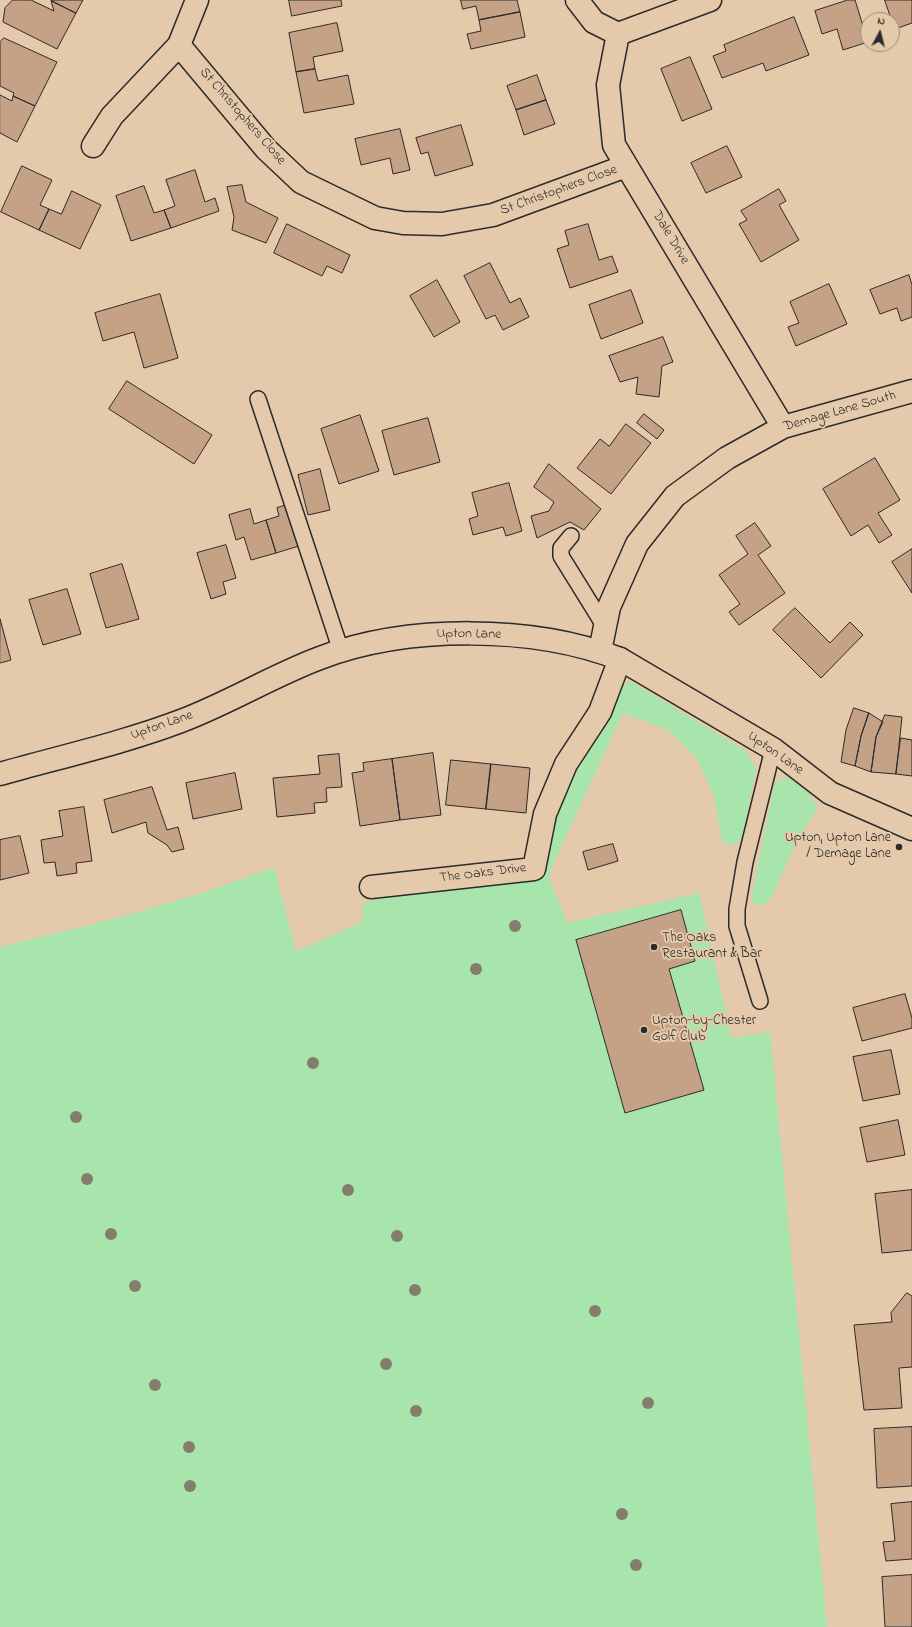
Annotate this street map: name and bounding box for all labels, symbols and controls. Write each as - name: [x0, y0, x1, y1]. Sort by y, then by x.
- north arrow: [860, 12, 900, 52]
- text: N: [877, 13, 886, 29]
- street label: St Christophers Close: [195, 65, 289, 169]
- street label: St Christophers Close: [498, 162, 620, 220]
- street label: Dale Drive: [648, 208, 692, 268]
- street label: Demage Lane South: [782, 388, 898, 436]
- street label: Upton Lane: [436, 626, 502, 644]
- street label: Upton Lane: [129, 708, 195, 744]
- street label: Upton Lane: [744, 729, 806, 779]
- place label: Upton, Upton Lane / Demage Lane: [785, 831, 891, 864]
- marker: Upton, Upton Lane / Demage Lane: [894, 842, 904, 852]
- street label: The Oaks Drive: [439, 860, 527, 888]
- place label: The Oaks Restaurant & Bar: [662, 931, 762, 964]
- marker: The Oaks Restaurant & Bar: [649, 942, 659, 952]
- place label: Upton-by-Chester Golf Club: [652, 1014, 756, 1046]
- marker: Upton-by-Chester Golf Club: [639, 1025, 649, 1035]

